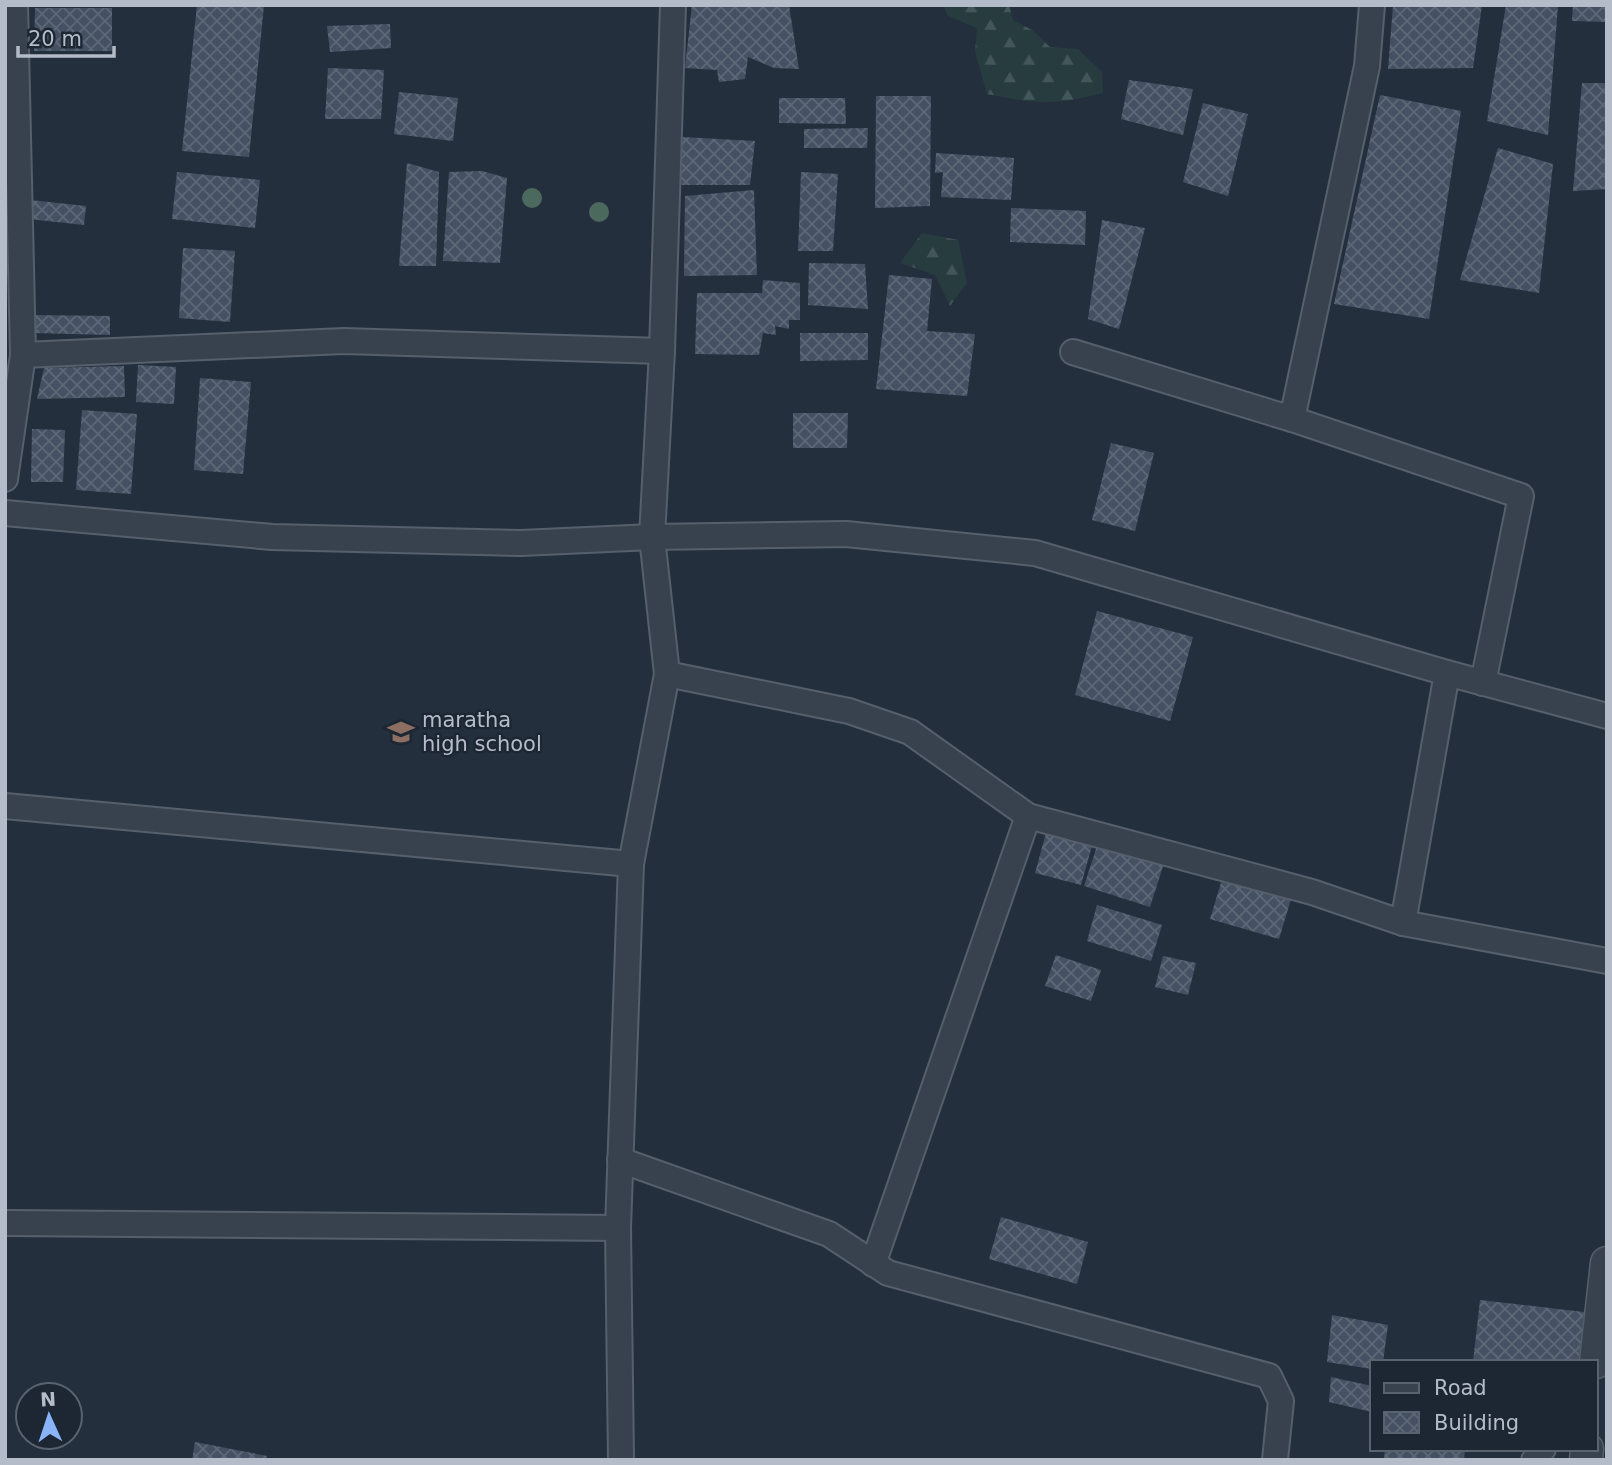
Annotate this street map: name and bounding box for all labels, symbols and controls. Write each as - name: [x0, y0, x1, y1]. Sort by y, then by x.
- scale bar: [18, 14, 114, 58]
- text: 20 m: [28, 27, 82, 51]
- place label: maratha high school: [422, 708, 542, 756]
- school or university icon: maratha high school: [386, 717, 416, 747]
- legend: [1370, 1360, 1598, 1451]
- text: Road: [1434, 1376, 1487, 1400]
- north arrow: [14, 1381, 84, 1451]
- text: N: [40, 1388, 57, 1410]
- text: Building: [1434, 1411, 1519, 1435]

